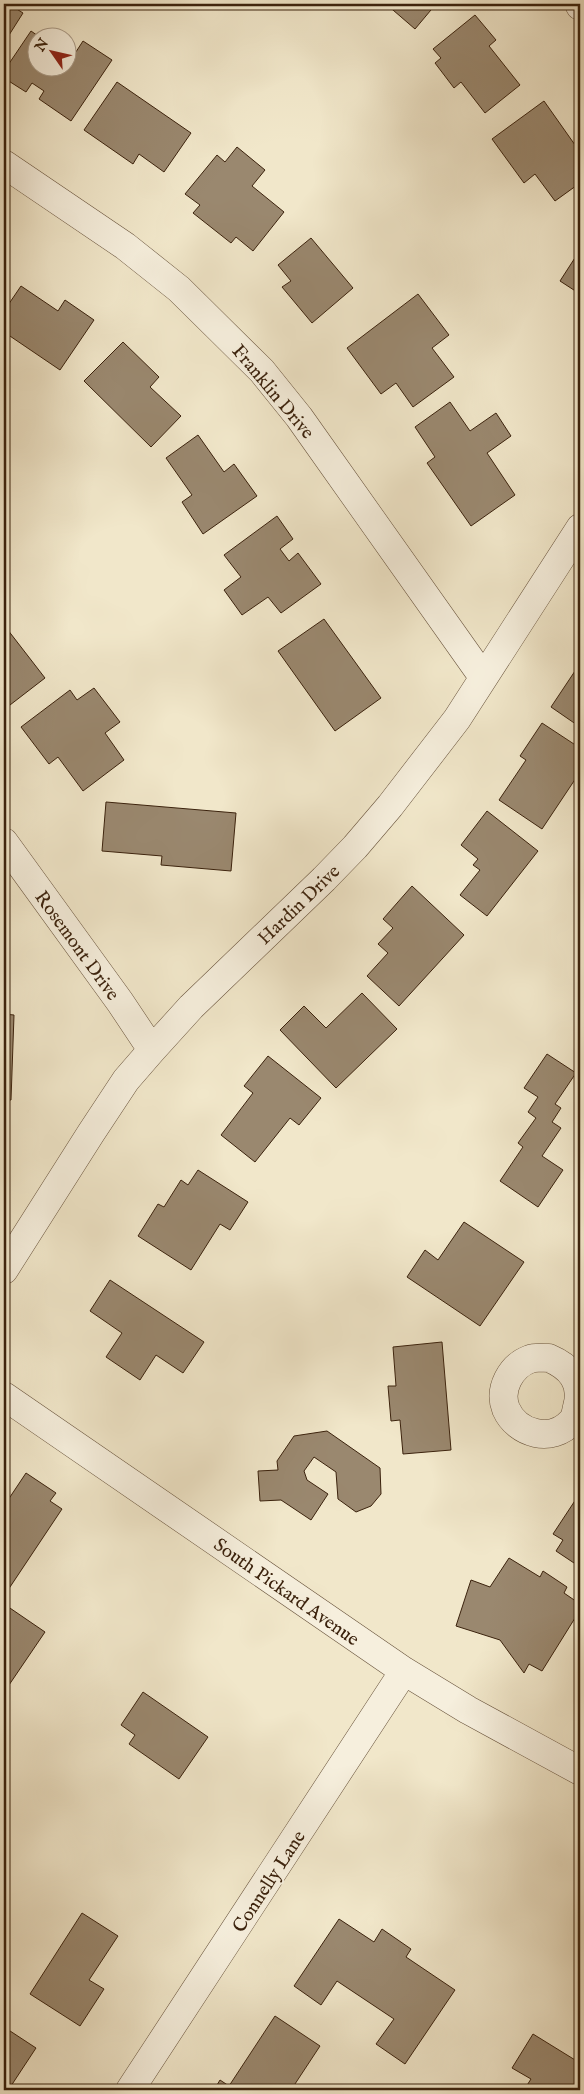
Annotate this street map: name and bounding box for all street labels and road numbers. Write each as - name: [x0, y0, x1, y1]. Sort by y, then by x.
- street label: Franklin Drive: [226, 340, 319, 445]
- street label: Hardin Drive: [253, 860, 346, 951]
- street label: Rosemont Drive: [29, 887, 124, 1006]
- street label: South Pickard Avenue: [208, 1533, 364, 1652]
- street label: Connelly Lane: [228, 1826, 312, 1938]

